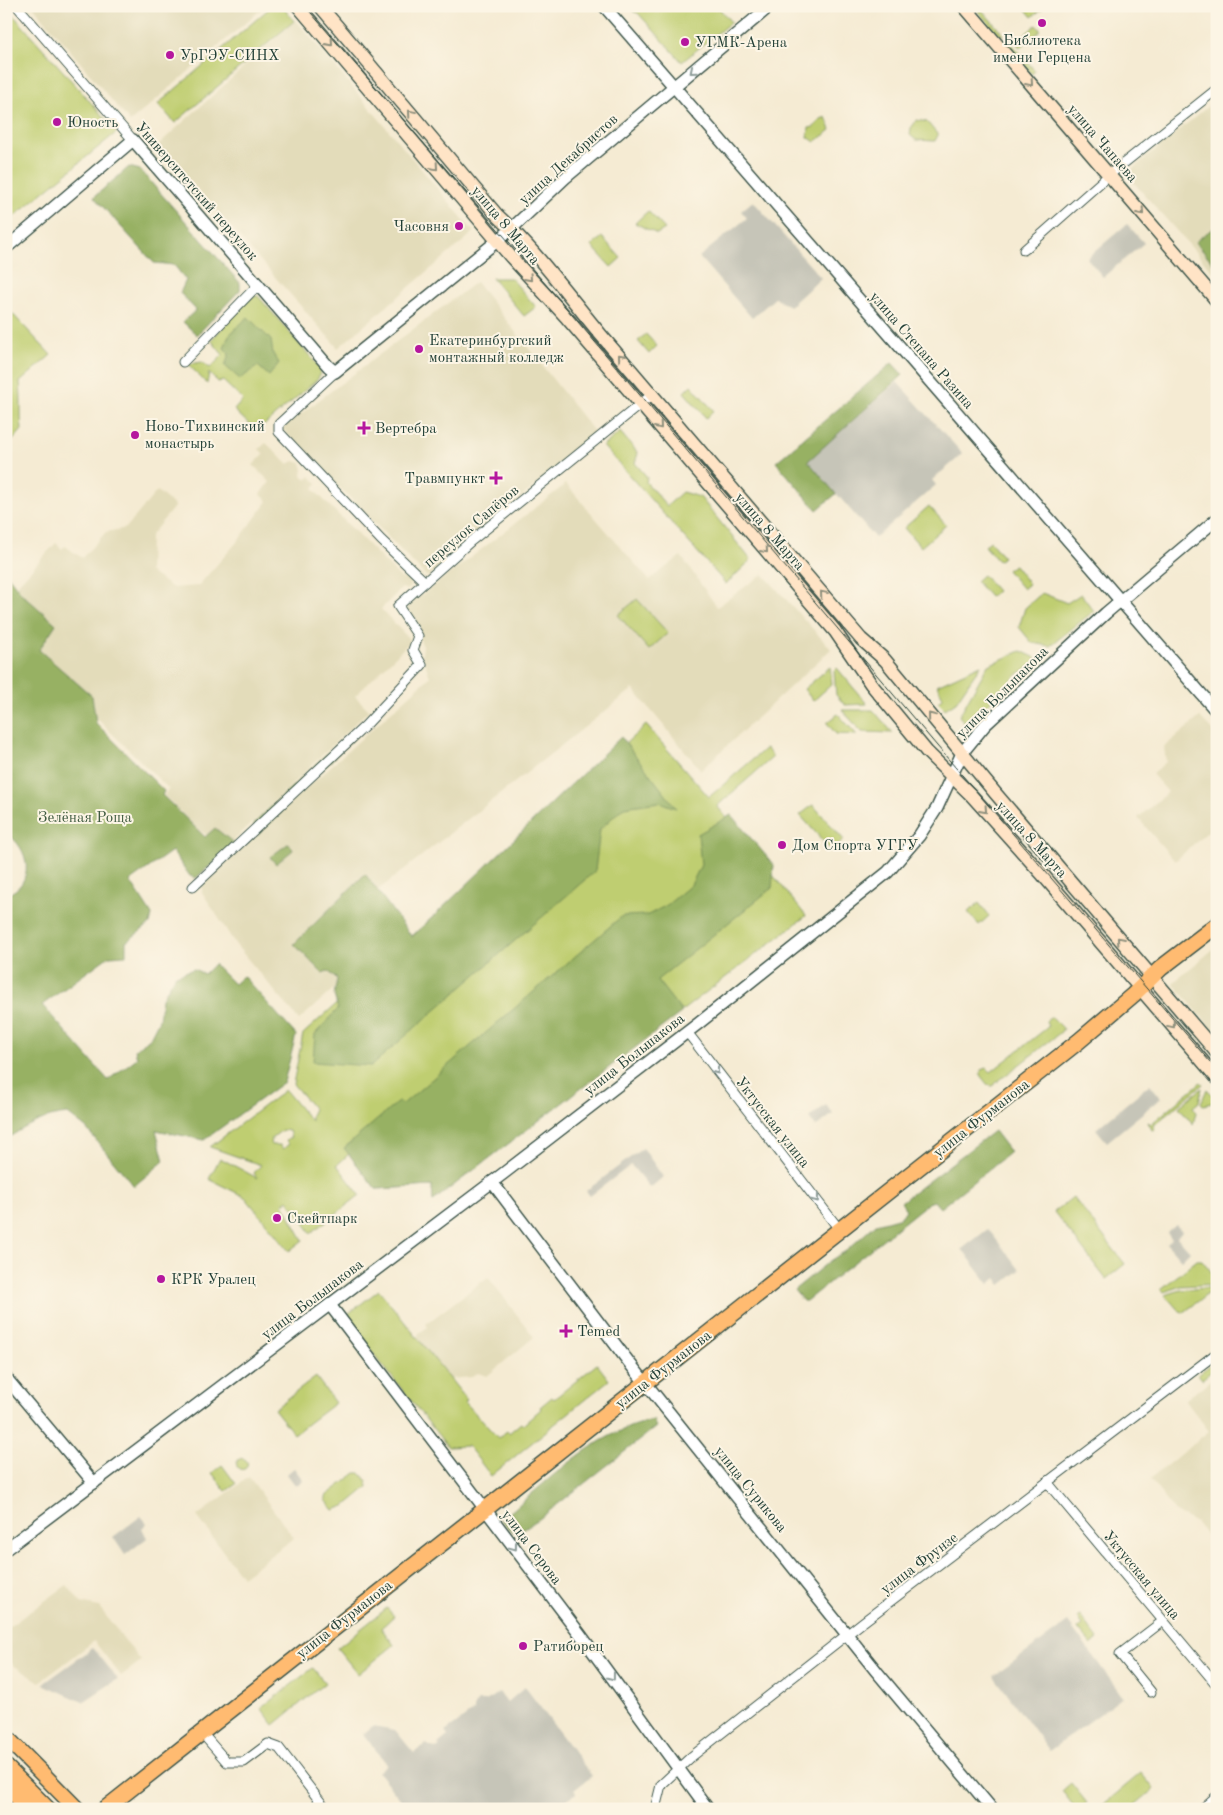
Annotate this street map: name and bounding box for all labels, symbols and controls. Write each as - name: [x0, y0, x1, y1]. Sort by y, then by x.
- marker: Библиотека имени Герцена: [1036, 17, 1048, 29]
- place label: Библиотека имени Герцена: [993, 34, 1092, 66]
- marker: УГМК-Арена: [679, 36, 691, 48]
- place label: УГМК-Арена: [695, 36, 788, 51]
- one-way arrow: [324, 38, 333, 47]
- marker: УрГЭУ-СИНХ: [164, 49, 176, 61]
- place label: УрГЭУ-СИНХ: [180, 49, 279, 64]
- one-way arrow: [689, 65, 698, 74]
- one-way arrow: [1024, 77, 1033, 86]
- street label: улица Чапаева: [1064, 102, 1140, 186]
- one-way arrow: [407, 110, 416, 119]
- street label: улица Декабристов: [517, 112, 621, 208]
- marker: Юность: [51, 116, 63, 128]
- place label: Юность: [67, 116, 118, 131]
- street label: Университетский переулок: [132, 120, 260, 264]
- one-way arrow: [430, 161, 439, 170]
- street label: улица 8 Марта: [468, 184, 542, 269]
- one-way arrow: [1135, 207, 1144, 216]
- place label: Часовня: [393, 220, 449, 235]
- marker: Часовня: [453, 220, 465, 232]
- one-way arrow: [523, 272, 532, 281]
- street label: улица Степана Разина: [866, 290, 976, 413]
- place label: Екатеринбургский монтажный колледж: [429, 334, 564, 366]
- marker: Екатеринбургский монтажный колледж: [413, 343, 425, 355]
- one-way arrow: [618, 354, 627, 363]
- place label: Ново-Тихвинский монастырь: [145, 420, 265, 452]
- marker: Вертебра: [357, 421, 371, 435]
- one-way arrow: [654, 421, 663, 430]
- place label: Вертебра: [375, 422, 437, 437]
- marker: Ново-Тихвинский монастырь: [129, 429, 141, 441]
- marker: Травмпункт: [489, 471, 503, 485]
- place label: Травмпункт: [404, 472, 485, 487]
- street label: переулок Сапёров: [422, 483, 522, 571]
- street label: улица 8 Марта: [731, 490, 807, 574]
- one-way arrow: [759, 544, 768, 553]
- one-way arrow: [820, 591, 829, 600]
- street label: улица Большакова: [954, 644, 1052, 742]
- one-way arrow: [928, 713, 936, 722]
- street label: улица 8 Марта: [993, 799, 1070, 882]
- one-way arrow: [978, 804, 987, 813]
- park label: Зелёная Роща: [38, 811, 133, 826]
- marker: Дом Спорта УГГУ: [776, 839, 788, 851]
- place label: Дом Спорта УГГУ: [792, 839, 919, 854]
- one-way arrow: [1117, 936, 1126, 945]
- street label: улица Большакова: [582, 1011, 688, 1099]
- one-way arrow: [1166, 1020, 1175, 1029]
- one-way arrow: [710, 1065, 719, 1075]
- street label: Уктусская улица: [732, 1075, 812, 1172]
- street label: улица Фурманова: [931, 1077, 1033, 1161]
- one-way arrow: [810, 1193, 819, 1203]
- marker: Скейтпарк: [271, 1212, 283, 1224]
- place label: Скейтпарк: [287, 1212, 358, 1227]
- street label: улица Большакова: [259, 1257, 367, 1343]
- marker: КРК Уралец: [155, 1273, 167, 1285]
- place label: КРК Уралец: [171, 1273, 256, 1288]
- marker: Temed: [559, 1324, 573, 1338]
- place label: Temed: [577, 1325, 620, 1340]
- street label: улица Фурманова: [613, 1328, 715, 1412]
- street label: улица Сурикова: [711, 1444, 789, 1536]
- street label: улица Серова: [498, 1508, 564, 1589]
- street label: Уктусская улица: [1100, 1529, 1182, 1624]
- street label: улица Фрунзе: [879, 1530, 961, 1598]
- one-way arrow: [508, 1541, 517, 1551]
- street label: улица Фурманова: [294, 1578, 396, 1662]
- marker: Ратиборец: [517, 1640, 529, 1652]
- place label: Ратиборец: [533, 1640, 604, 1655]
- one-way arrow: [606, 1671, 615, 1681]

